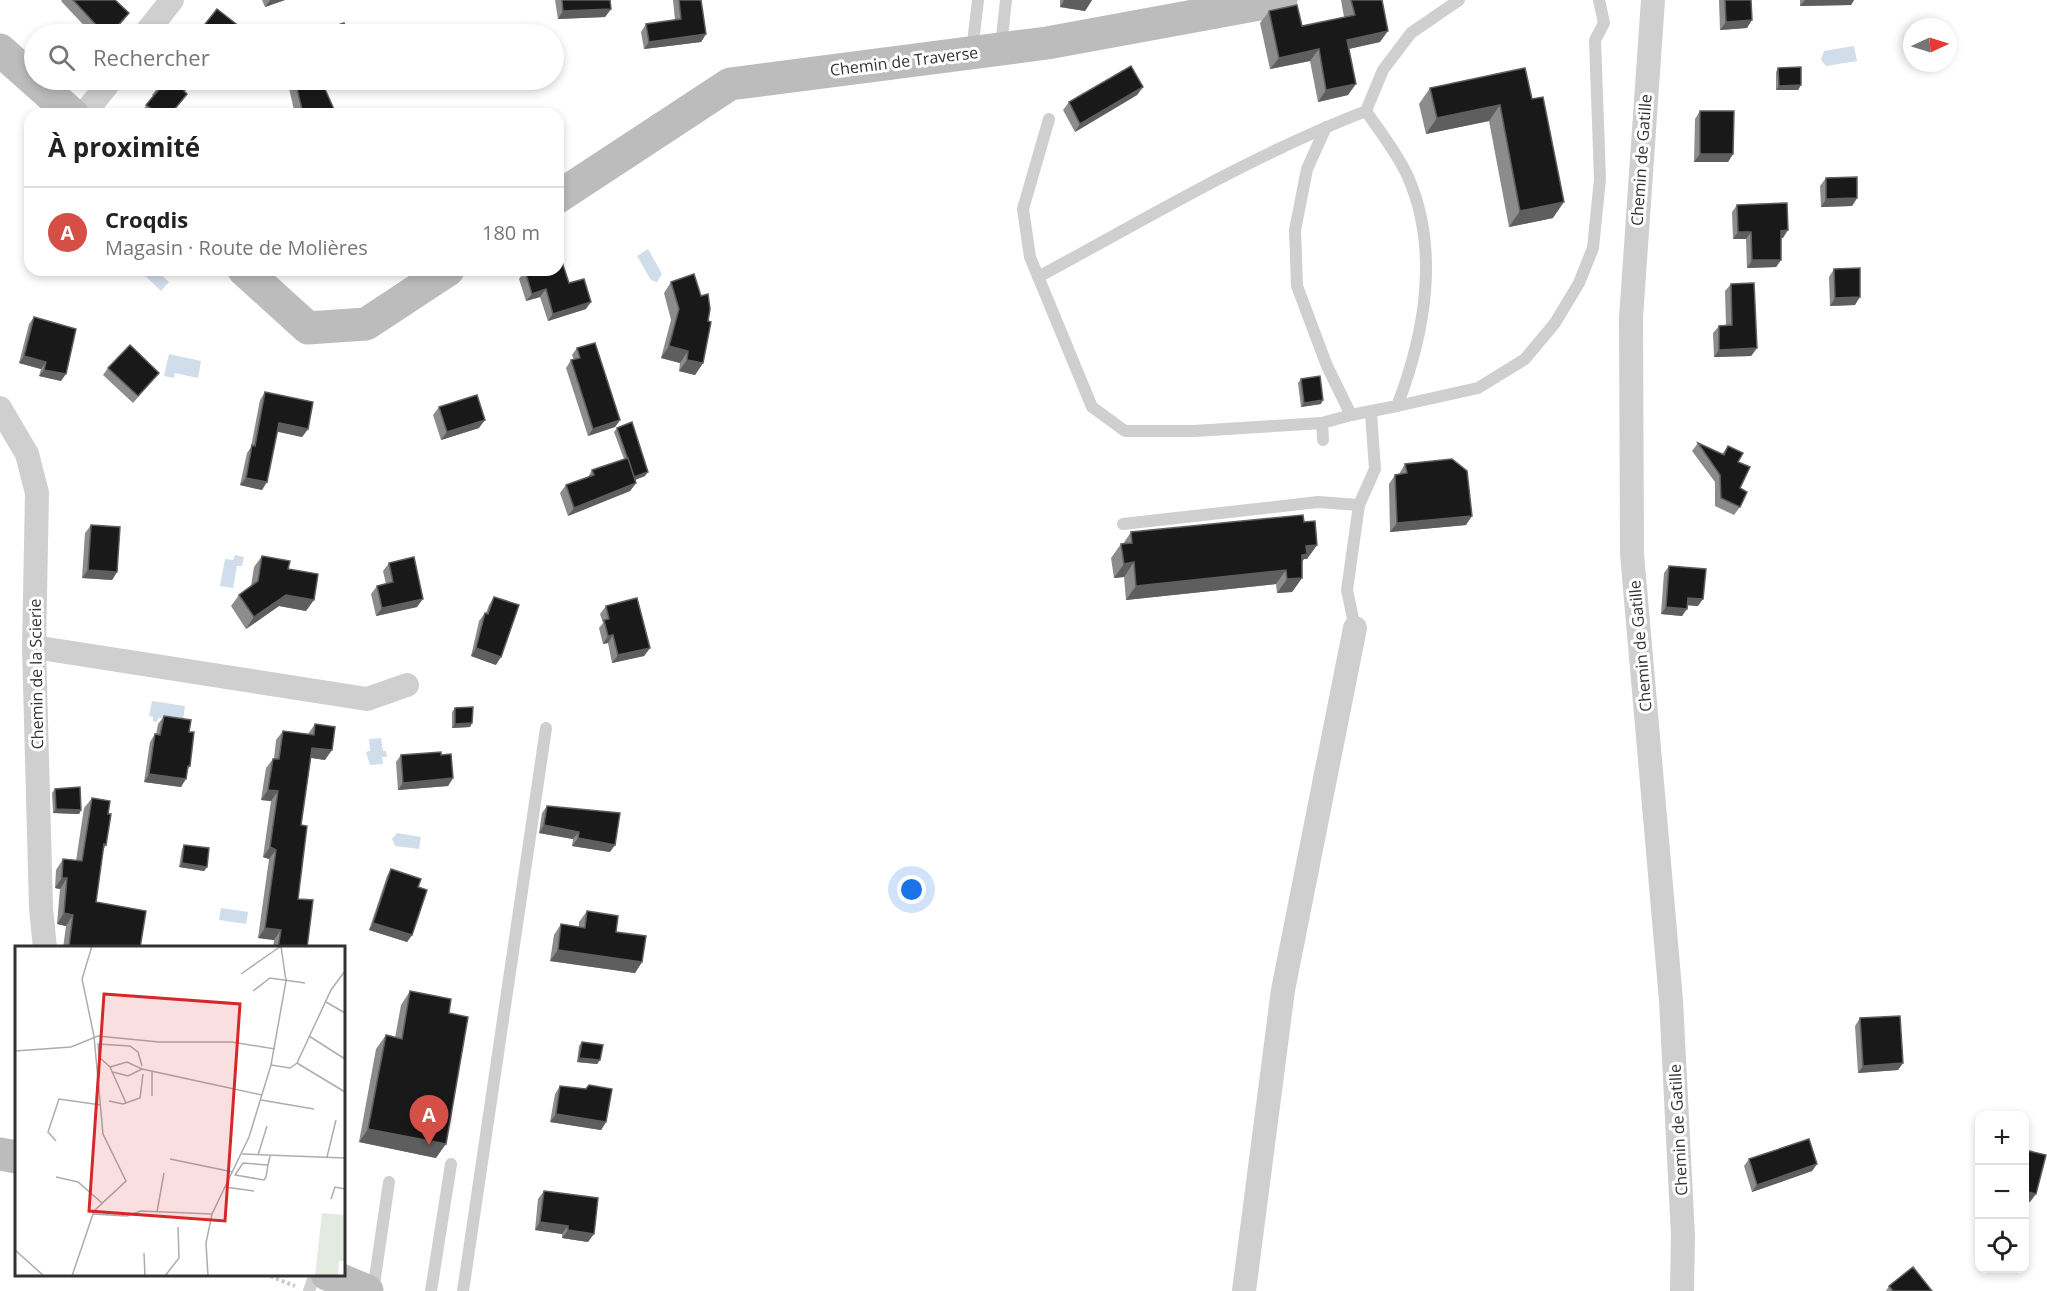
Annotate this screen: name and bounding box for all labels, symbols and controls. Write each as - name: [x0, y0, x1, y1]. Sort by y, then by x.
- north arrow: [1903, 18, 1957, 72]
- search box: [24, 24, 564, 90]
- icon: search: [45, 41, 78, 74]
- street label: Chemin de Traverse: [829, 41, 979, 81]
- text: Rechercher: [93, 42, 210, 72]
- street label: Chemin de Gatille: [1625, 93, 1657, 227]
- text: À proximité: [48, 129, 200, 165]
- text: Croqdis: [105, 204, 188, 234]
- text: A: [61, 219, 74, 246]
- text: 180 m: [482, 219, 540, 246]
- text: Magasin · Route de Molières: [105, 234, 368, 261]
- street label: Chemin de Gatille: [1623, 579, 1657, 713]
- street label: Chemin de la Scierie: [24, 598, 48, 750]
- your location: [897, 875, 926, 904]
- inset map: [15, 946, 345, 1276]
- street label: Chemin de Gatille: [1664, 1064, 1692, 1196]
- pin: A: [410, 1096, 448, 1145]
- map controls: [1975, 1111, 2029, 1273]
- button: +: [1975, 1111, 2029, 1165]
- button: −: [1975, 1165, 2029, 1219]
- button: locate: [1975, 1219, 2029, 1273]

